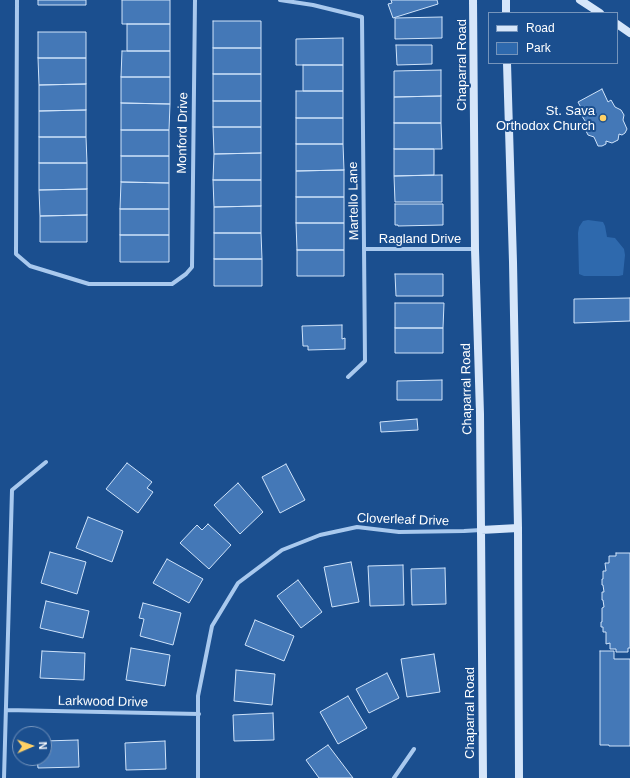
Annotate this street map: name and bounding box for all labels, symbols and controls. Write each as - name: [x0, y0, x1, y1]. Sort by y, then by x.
- legend: [488, 12, 618, 64]
- street label: Chaparral Road: [454, 19, 470, 111]
- text: Road: [526, 21, 555, 35]
- text: Park: [526, 41, 551, 55]
- street label: Monford Drive: [174, 92, 192, 174]
- place label: St. Sava Orthodox Church: [496, 103, 595, 134]
- marker: St. Sava Orthodox Church: [598, 113, 608, 123]
- street label: Martello Lane: [346, 161, 362, 241]
- street label: Ragland Drive: [379, 231, 461, 247]
- street label: Chaparral Road: [458, 343, 476, 435]
- street label: Cloverleaf Drive: [357, 511, 449, 529]
- street label: Chaparral Road: [462, 667, 478, 759]
- street label: Larkwood Drive: [58, 693, 148, 711]
- north arrow: [12, 726, 52, 766]
- text: N: [37, 741, 49, 750]

